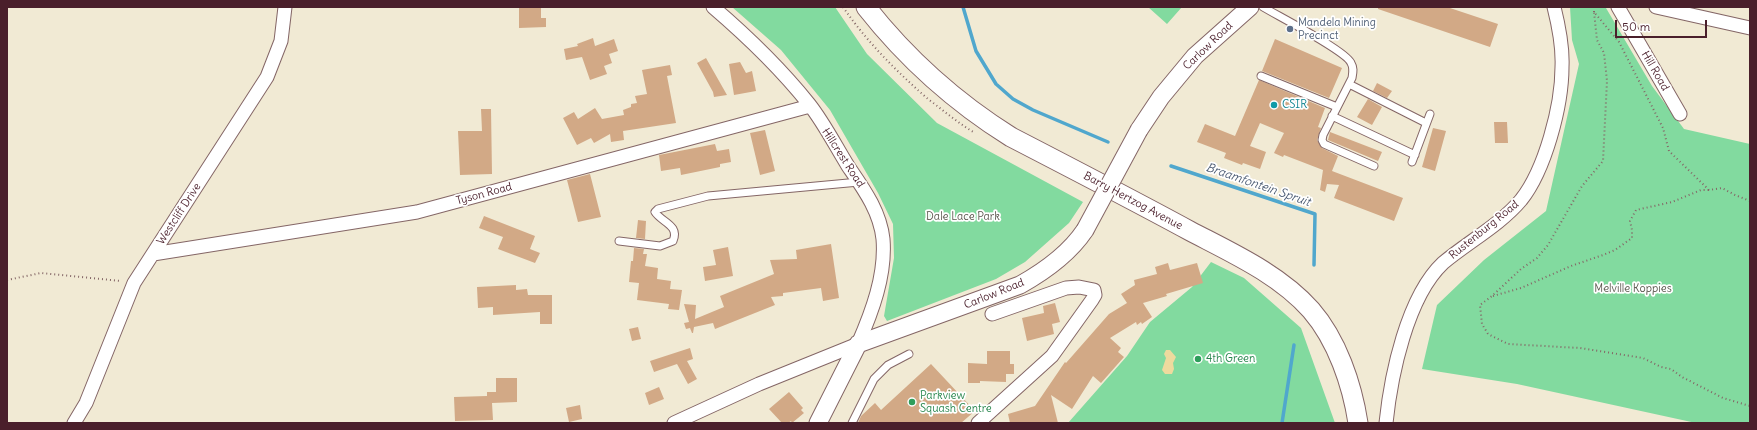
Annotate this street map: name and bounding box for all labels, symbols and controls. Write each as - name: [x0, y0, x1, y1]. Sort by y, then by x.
- scale bar: [1617, 12, 1709, 38]
- place label: Mandela Mining Precinct: [1298, 16, 1376, 42]
- street label: Carlow Road: [1181, 19, 1235, 73]
- text: 50 m: [1622, 19, 1650, 34]
- marker: Mandela Mining Precinct: [1285, 24, 1295, 34]
- street label: Hill Road: [1638, 49, 1672, 93]
- place label: CSIR: [1282, 98, 1307, 112]
- marker: CSIR: [1269, 100, 1279, 110]
- street label: Hillcrest Road: [819, 126, 867, 190]
- water label: Braamfontein Spruit: [1204, 160, 1312, 210]
- street label: Barry Hertzog Avenue: [1081, 169, 1185, 233]
- street label: Tyson Road: [455, 180, 513, 208]
- street label: Westcliff Drive: [154, 181, 204, 247]
- street label: Rustenburg Road: [1447, 198, 1521, 262]
- park label: Dale Lace Park: [926, 210, 1000, 224]
- street label: Carlow Road: [962, 276, 1026, 312]
- park label: Melville Koppies: [1594, 282, 1672, 296]
- place label: 4th Green: [1206, 352, 1255, 366]
- marker: 4th Green: [1193, 354, 1203, 364]
- place label: Parkview Squash Centre: [920, 389, 992, 415]
- marker: Parkview Squash Centre: [907, 397, 917, 407]

